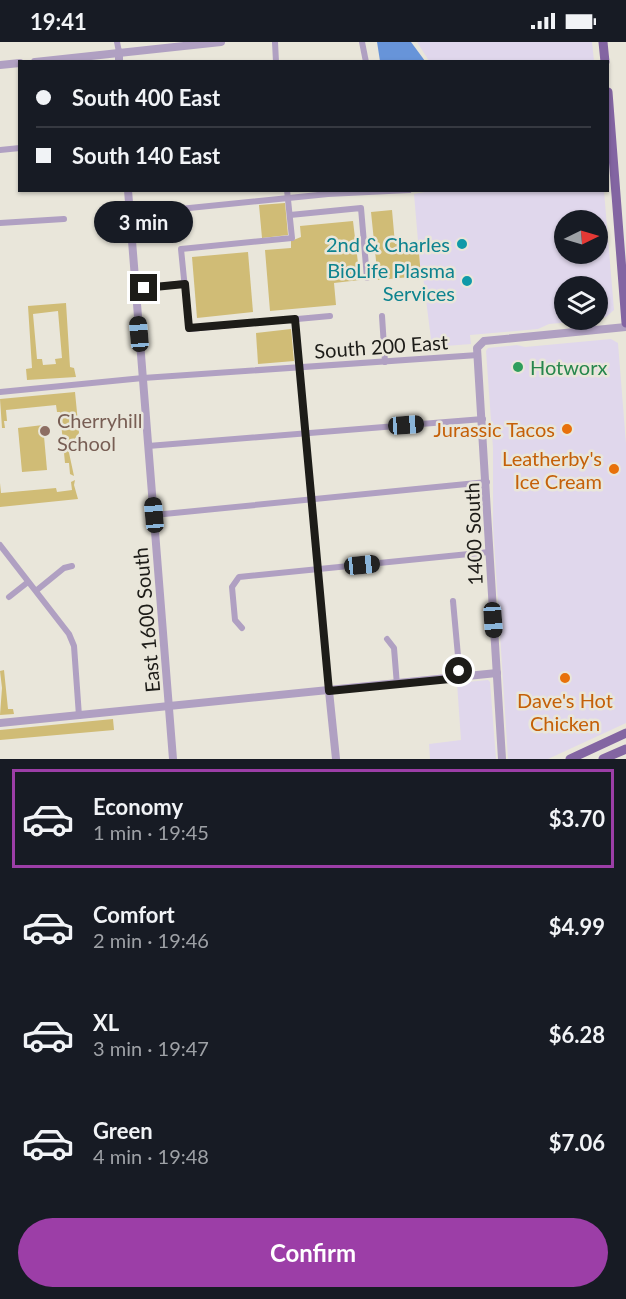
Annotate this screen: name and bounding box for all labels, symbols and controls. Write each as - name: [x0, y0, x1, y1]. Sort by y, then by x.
- text: 19:41: [30, 8, 87, 35]
- text: South 400 East: [72, 84, 220, 111]
- text: South 140 East: [72, 142, 220, 169]
- callout: 3 min: [94, 201, 194, 243]
- text: 3 min: [119, 210, 168, 234]
- north arrow: [554, 210, 608, 264]
- map controls: [554, 210, 608, 330]
- place label: 2nd & Charles: [326, 232, 450, 256]
- marker: 2nd & Charles: [455, 237, 469, 251]
- place label: BioLife Plasma Services: [327, 258, 455, 305]
- route end: [130, 274, 157, 301]
- marker: BioLife Plasma Services: [460, 274, 474, 288]
- button: layers: [554, 276, 608, 330]
- car: [128, 315, 150, 353]
- street label: South 200 East: [313, 329, 449, 363]
- place label: Hotworx: [530, 355, 607, 379]
- marker: Hotworx: [511, 360, 525, 374]
- place label: Cherryhill School: [57, 408, 142, 455]
- car: [387, 415, 425, 435]
- place label: Jurassic Tacos: [434, 417, 555, 441]
- marker: Jurassic Tacos: [560, 422, 574, 436]
- marker: Cherryhill School: [38, 424, 52, 438]
- place label: Leatherby's Ice Cream: [502, 446, 602, 493]
- marker: Leatherby's Ice Cream: [607, 462, 621, 476]
- street label: 1400 South: [459, 482, 487, 586]
- car: [143, 496, 165, 534]
- street label: East 1600 South: [128, 547, 164, 693]
- car: [343, 554, 381, 576]
- car: [483, 601, 503, 639]
- route start: [445, 657, 472, 684]
- marker: Dave's Hot Chicken: [558, 671, 572, 685]
- place label: Dave's Hot Chicken: [517, 688, 613, 735]
- icon: car: [21, 792, 75, 846]
- text: Economy: [93, 793, 183, 820]
- text: $3.70: [549, 805, 605, 832]
- text: 1 min · 19:45: [93, 820, 209, 844]
- icon: car: [21, 900, 75, 954]
- text: Comfort: [93, 901, 175, 928]
- text: $4.99: [549, 913, 605, 940]
- text: 2 min · 19:46: [93, 928, 209, 952]
- icon: car: [21, 1008, 75, 1062]
- text: XL: [93, 1009, 119, 1036]
- text: $6.28: [549, 1021, 605, 1048]
- text: 3 min · 19:47: [93, 1036, 209, 1060]
- icon: car: [21, 1116, 75, 1170]
- text: Green: [93, 1117, 153, 1144]
- text: $7.06: [549, 1129, 605, 1156]
- text: 4 min · 19:48: [93, 1144, 209, 1168]
- button: Confirm: [18, 1218, 608, 1287]

